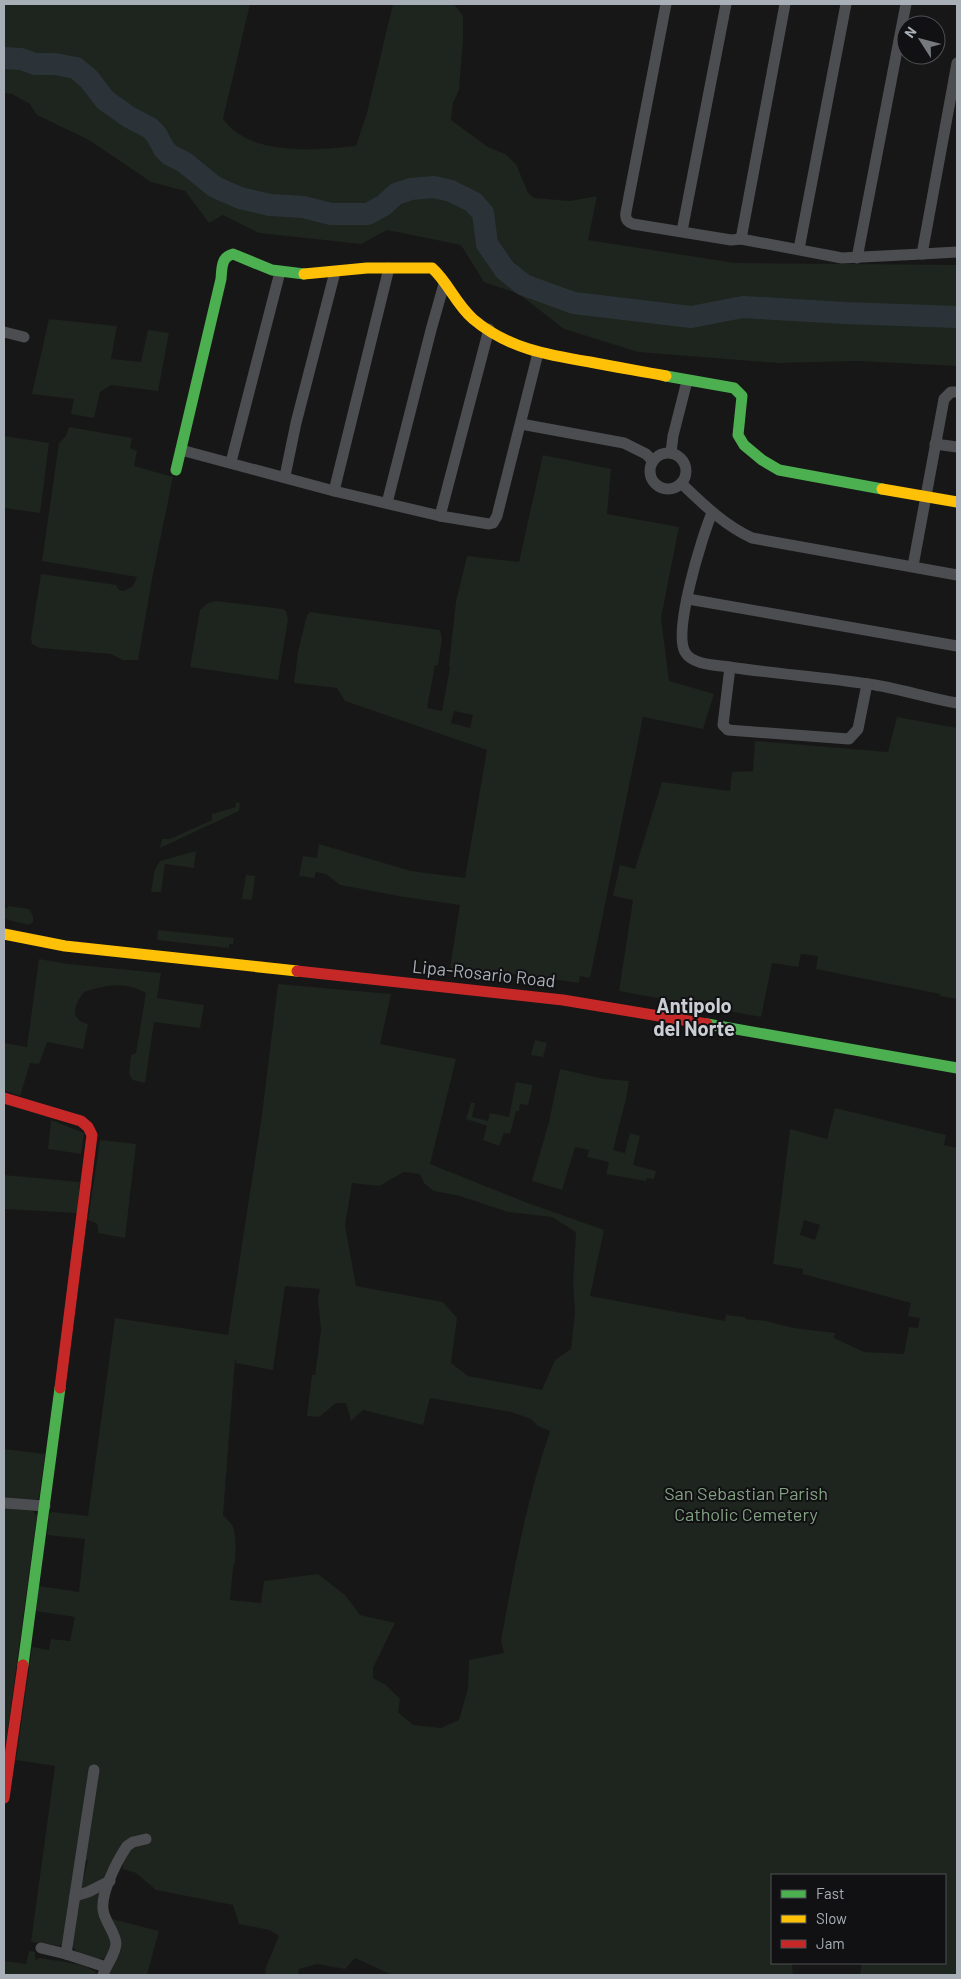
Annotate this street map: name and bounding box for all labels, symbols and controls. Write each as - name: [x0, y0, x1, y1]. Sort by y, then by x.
- north arrow: [896, 15, 946, 65]
- text: N: [900, 23, 920, 41]
- street label: Lipa-Rosario Road: [411, 955, 557, 991]
- district label: Antipolo del Norte: [653, 993, 735, 1040]
- park label: San Sebastian Parish Catholic Cemetery: [664, 1482, 828, 1525]
- legend: [771, 1874, 946, 1964]
- text: Fast: [816, 1884, 844, 1902]
- text: Slow: [816, 1909, 847, 1927]
- text: Jam: [816, 1934, 845, 1952]

